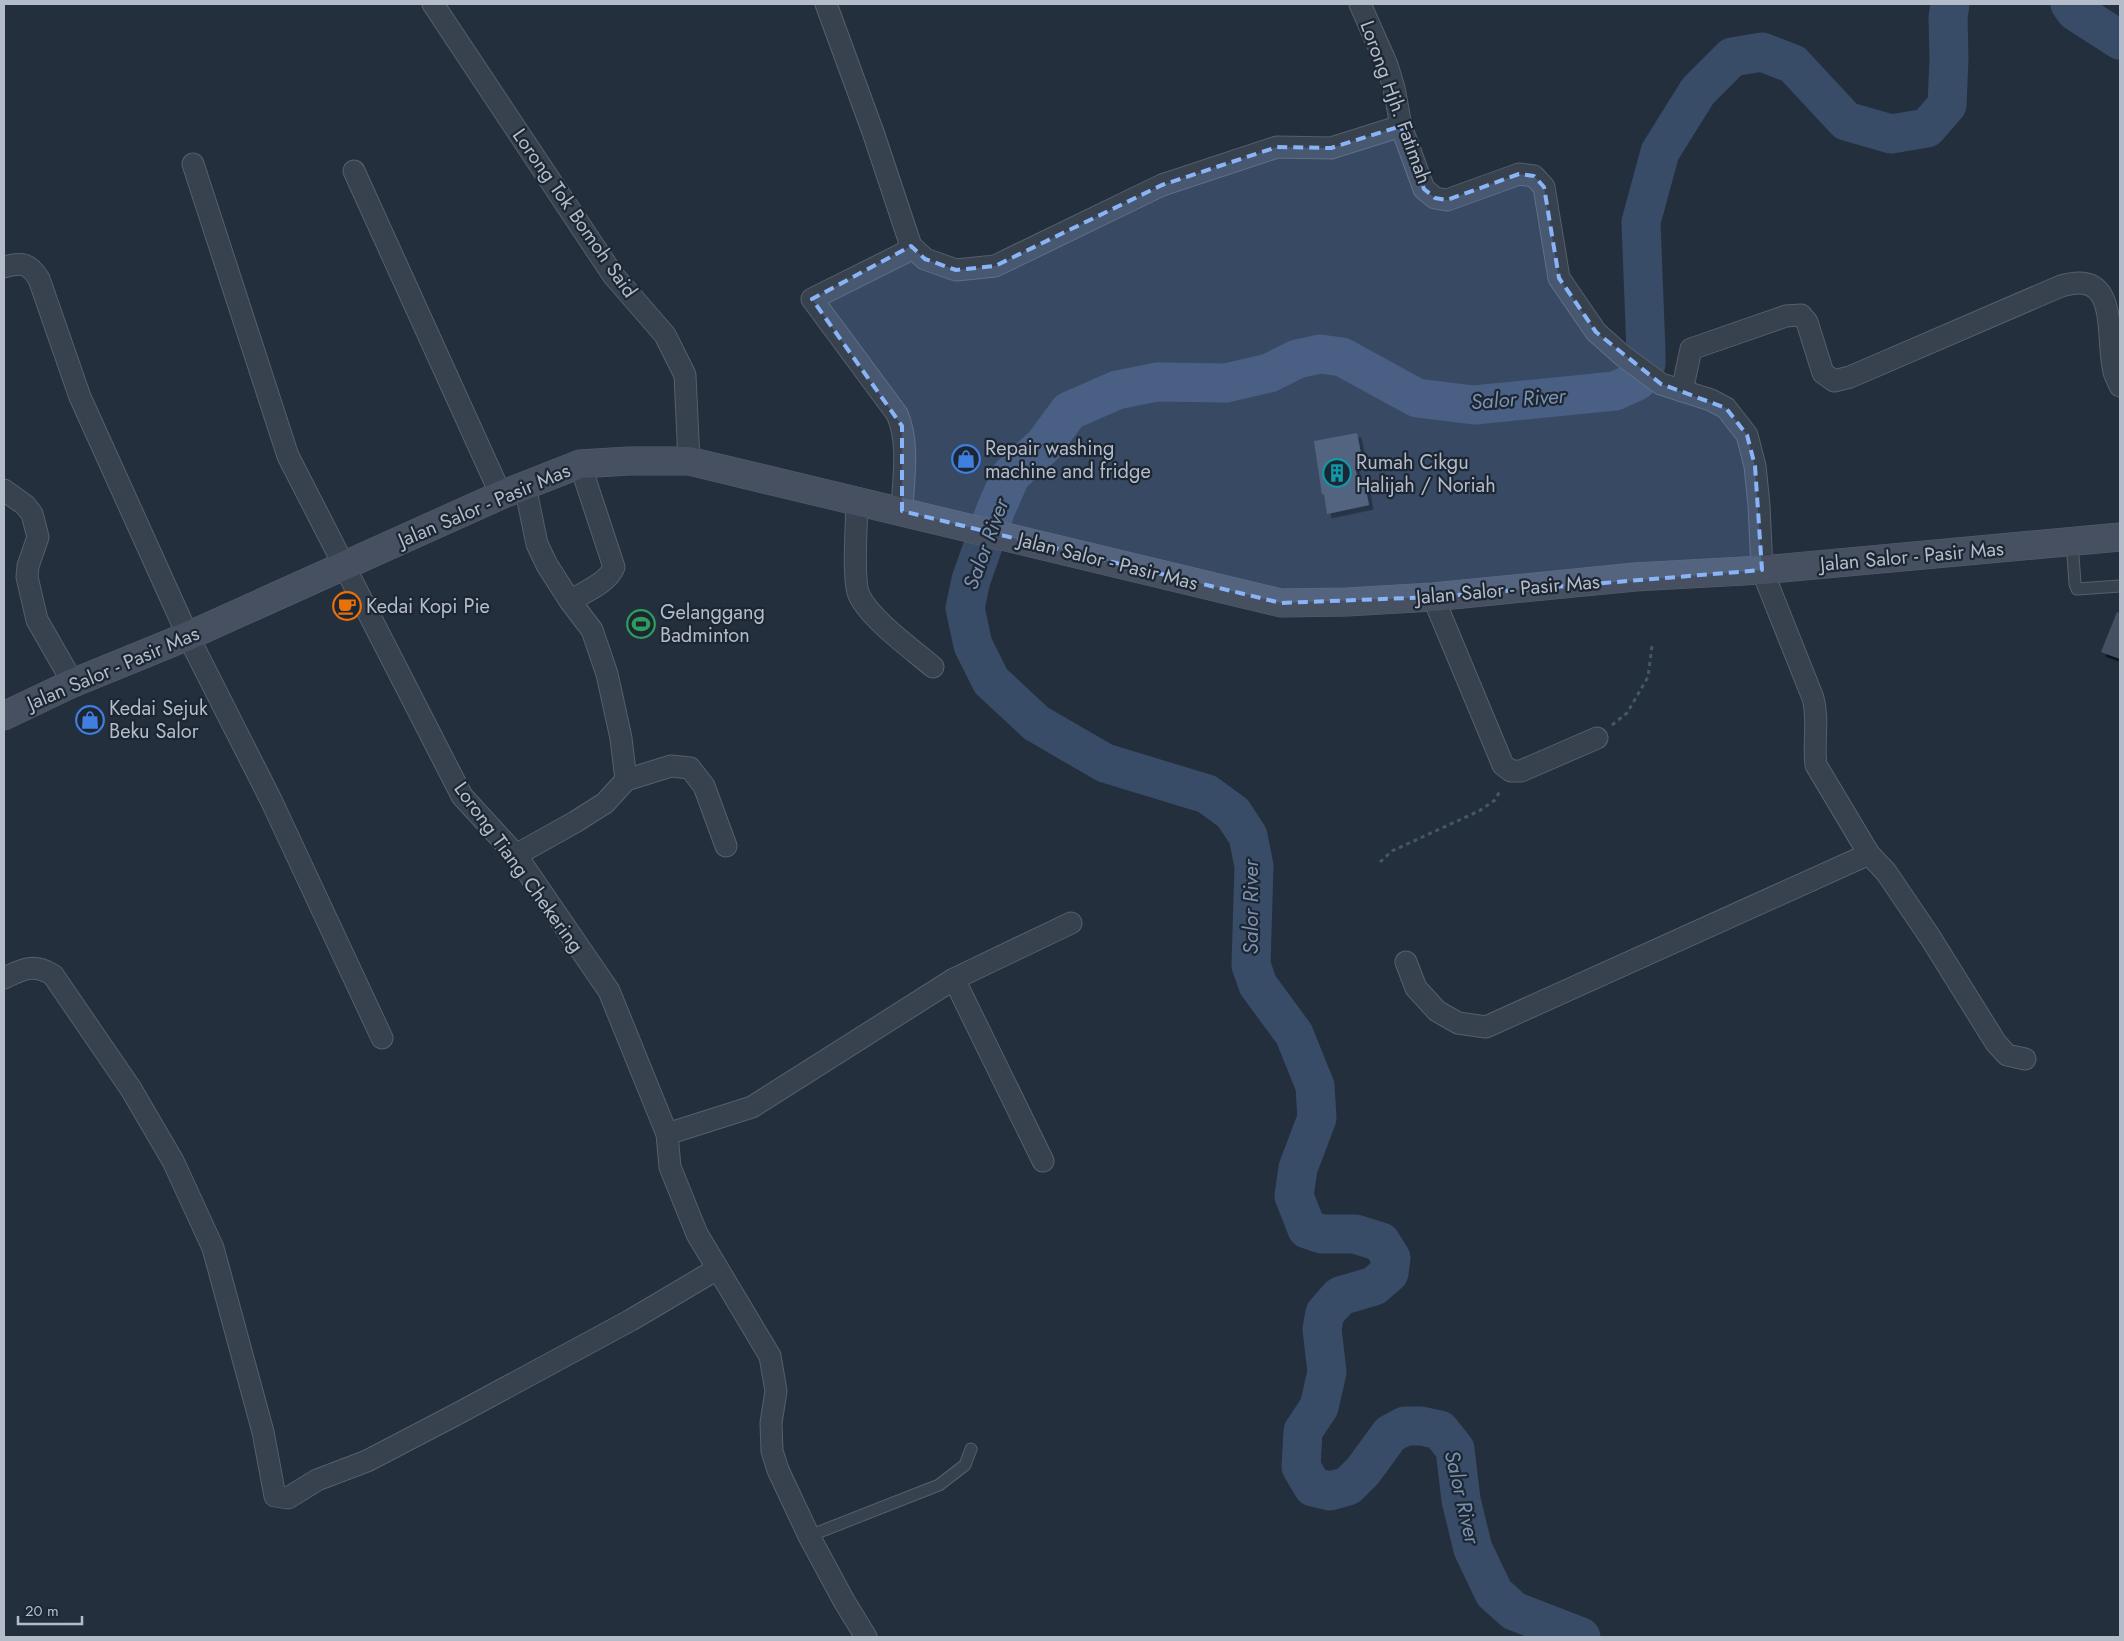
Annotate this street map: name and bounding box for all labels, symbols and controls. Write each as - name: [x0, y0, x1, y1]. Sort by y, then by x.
- street label: Lorong Hjh. Fatimah: [1353, 16, 1439, 188]
- street label: Lorong Tok Bomoh Said: [505, 123, 644, 304]
- water label: Salor River: [1470, 381, 1567, 417]
- place label: Repair washing machine and fridge: [985, 434, 1151, 486]
- shop icon: Repair washing machine and fridge: [951, 444, 981, 474]
- place label: Rumah Cikgu Halijah / Noriah: [1356, 448, 1496, 500]
- street label: Jalan Salor - Pasir Mas: [391, 456, 575, 556]
- building icon: Rumah Cikgu Halijah / Noriah: [1322, 458, 1352, 488]
- water label: Salor River: [956, 493, 1017, 594]
- street label: Jalan Salor - Pasir Mas: [1012, 524, 1201, 598]
- street label: Jalan Salor - Pasir Mas: [1816, 534, 2005, 579]
- street label: Jalan Salor - Pasir Mas: [1412, 567, 1601, 612]
- cafe icon: Kedai Kopi Pie: [332, 591, 362, 621]
- place label: Kedai Kopi Pie: [366, 592, 490, 621]
- place label: Gelanggang Badminton: [660, 598, 765, 650]
- sports icon: Gelanggang Badminton: [626, 609, 656, 639]
- street label: Jalan Salor - Pasir Mas: [20, 619, 204, 719]
- place label: Kedai Sejuk Beku Salor: [109, 694, 208, 746]
- shop icon: Kedai Sejuk Beku Salor: [75, 705, 105, 735]
- street label: Lorong Tiang Chekering: [447, 776, 590, 959]
- water label: Salor River: [1236, 859, 1266, 954]
- water label: Salor River: [1437, 1447, 1487, 1548]
- scale bar: [18, 1594, 81, 1626]
- text: 20 m: [25, 1600, 59, 1622]

